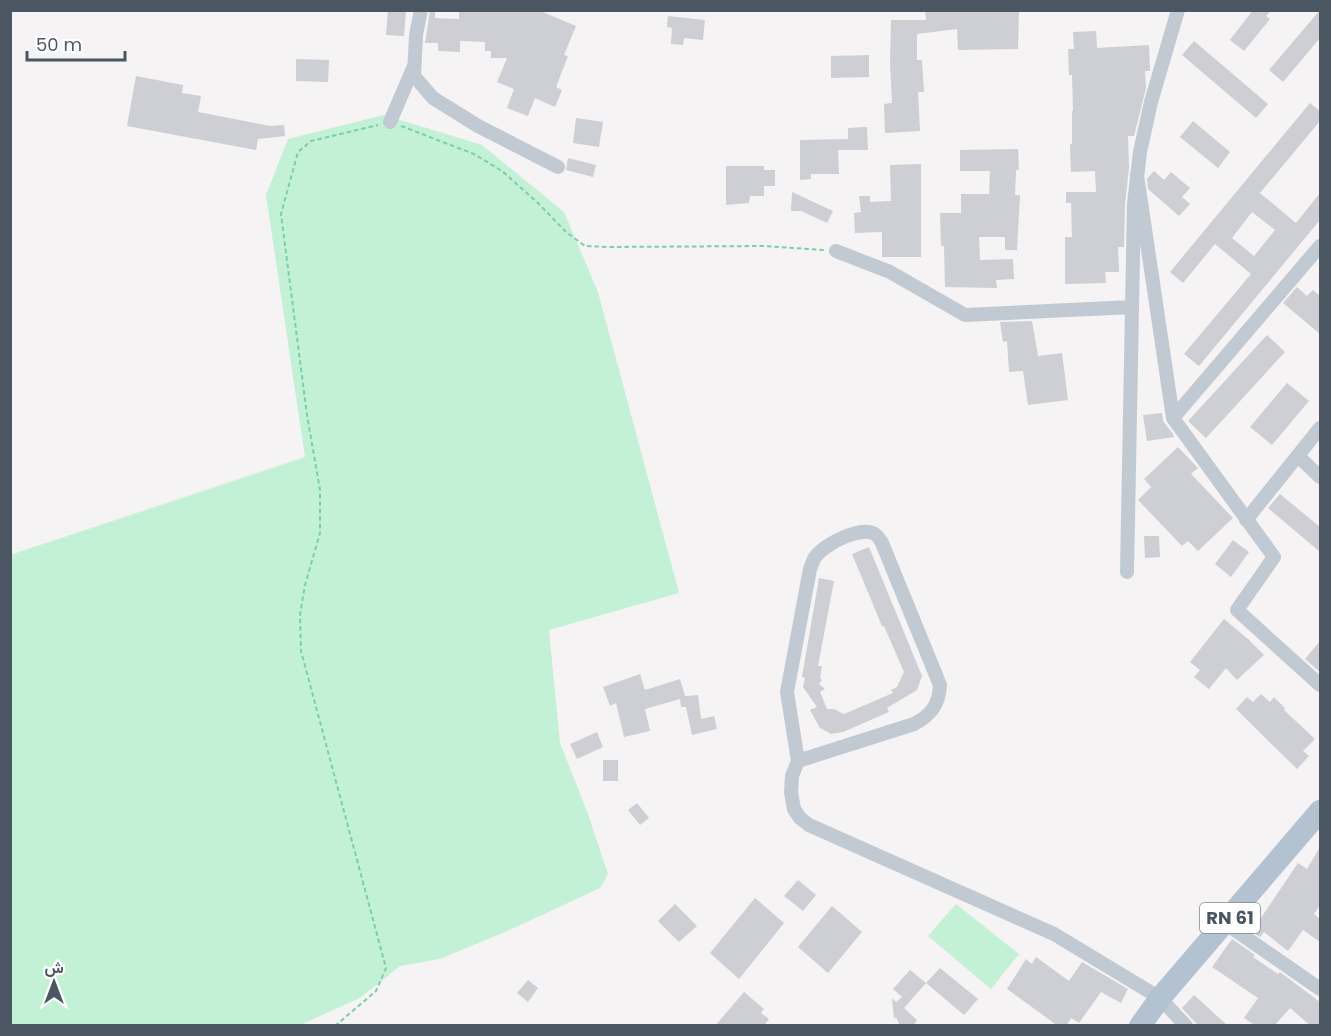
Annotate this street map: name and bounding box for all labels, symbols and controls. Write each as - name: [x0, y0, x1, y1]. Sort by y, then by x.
- scale bar: [27, 24, 124, 62]
- text: 50 m: [36, 32, 82, 57]
- road number: RN 61: [1200, 903, 1260, 933]
- north arrow: [24, 952, 84, 1012]
- text: ش: [44, 956, 64, 979]

